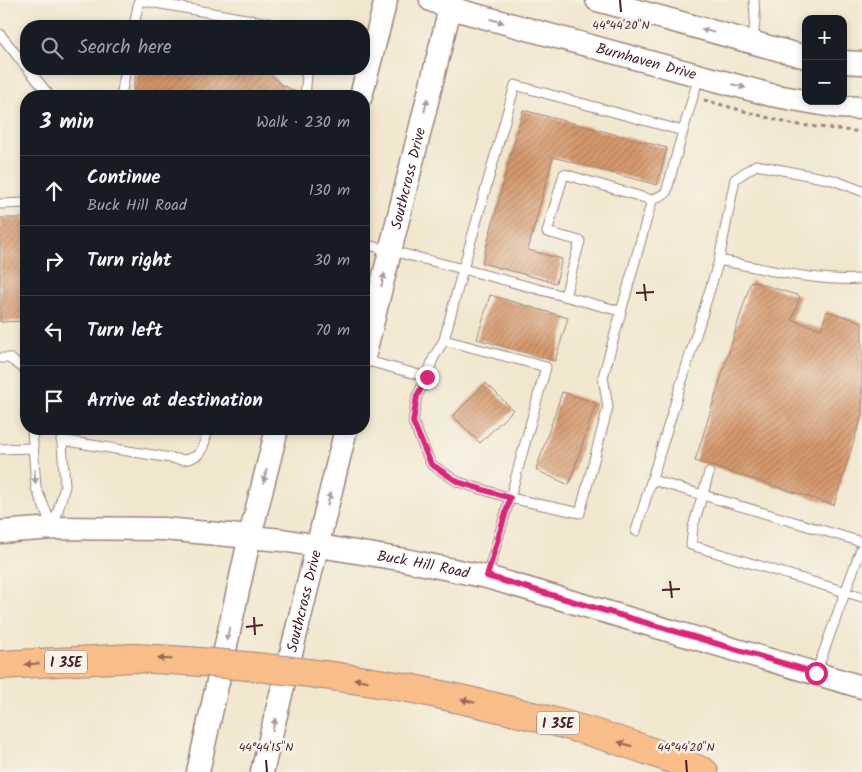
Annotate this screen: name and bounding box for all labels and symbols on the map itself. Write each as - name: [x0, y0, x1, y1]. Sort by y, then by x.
- text: 44°44'20"N: [592, 16, 650, 35]
- one-way arrow: [490, 17, 505, 25]
- one-way arrow: [700, 27, 715, 35]
- street label: Burnhaven Drive: [593, 37, 699, 87]
- one-way arrow: [731, 83, 746, 91]
- one-way arrow: [422, 97, 430, 112]
- street label: Southcross Drive: [385, 125, 433, 232]
- one-way arrow: [379, 272, 387, 287]
- route end: [416, 366, 439, 389]
- one-way arrow: [261, 469, 269, 484]
- one-way arrow: [32, 470, 40, 486]
- one-way arrow: [325, 491, 333, 506]
- street label: Buck Hill Road: [375, 545, 472, 586]
- street label: Southcross Drive: [281, 547, 329, 655]
- one-way arrow: [224, 627, 232, 642]
- road number: I 35E: [45, 650, 87, 674]
- one-way arrow: [156, 655, 172, 663]
- one-way arrow: [24, 660, 40, 668]
- route start: [805, 662, 828, 685]
- one-way arrow: [352, 675, 368, 683]
- one-way arrow: [461, 697, 476, 705]
- road number: I 35E: [537, 711, 579, 734]
- one-way arrow: [270, 717, 278, 732]
- text: 44°44'15"N: [239, 738, 293, 757]
- text: 44°44'20"N: [657, 738, 715, 757]
- one-way arrow: [617, 739, 632, 747]

